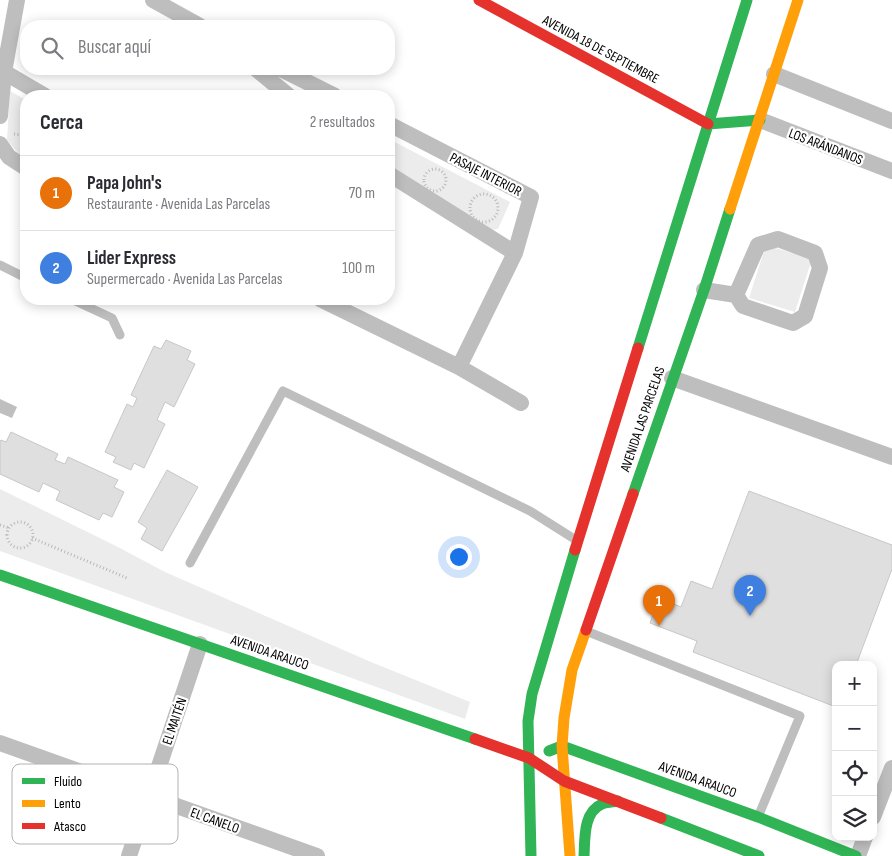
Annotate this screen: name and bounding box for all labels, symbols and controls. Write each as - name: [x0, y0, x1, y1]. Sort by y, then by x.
- street label: AVENIDA 18 DE SEPTIEMBRE: [539, 11, 662, 87]
- search box: [20, 20, 395, 75]
- icon: search: [38, 34, 66, 62]
- text: Buscar aquí: [78, 36, 151, 59]
- text: Cerca: [40, 110, 83, 135]
- text: 2 resultados: [310, 113, 375, 132]
- street label: LOS ARÁNDANOS: [786, 125, 865, 168]
- street label: PASAJE INTERIOR: [447, 149, 525, 200]
- text: Papa John's: [87, 172, 162, 195]
- text: 1: [53, 184, 59, 203]
- text: 70 m: [349, 184, 375, 203]
- text: Restaurante · Avenida Las Parcelas: [87, 195, 270, 214]
- text: Lider Express: [87, 247, 176, 270]
- text: 2: [52, 259, 60, 278]
- text: 100 m: [342, 259, 375, 278]
- text: Supermercado · Avenida Las Parcelas: [87, 270, 283, 289]
- street label: AVENIDA LAS PARCELAS: [616, 364, 668, 475]
- your location: [446, 544, 472, 570]
- pin: 2: [734, 575, 766, 616]
- pin: 1: [643, 585, 675, 626]
- street label: AVENIDA ARAUCO: [228, 631, 311, 674]
- map controls: [832, 661, 877, 841]
- button: +: [832, 661, 877, 706]
- street label: EL MAITÉN: [158, 695, 190, 747]
- button: −: [832, 706, 877, 751]
- button: locate: [832, 751, 877, 796]
- street label: AVENIDA ARAUCO: [656, 757, 739, 801]
- legend: [12, 764, 178, 844]
- text: Fluido: [54, 773, 82, 790]
- text: Lento: [54, 795, 81, 812]
- button: layers: [832, 796, 877, 841]
- street label: EL CANELO: [188, 804, 242, 837]
- text: Atasco: [53, 818, 86, 835]

